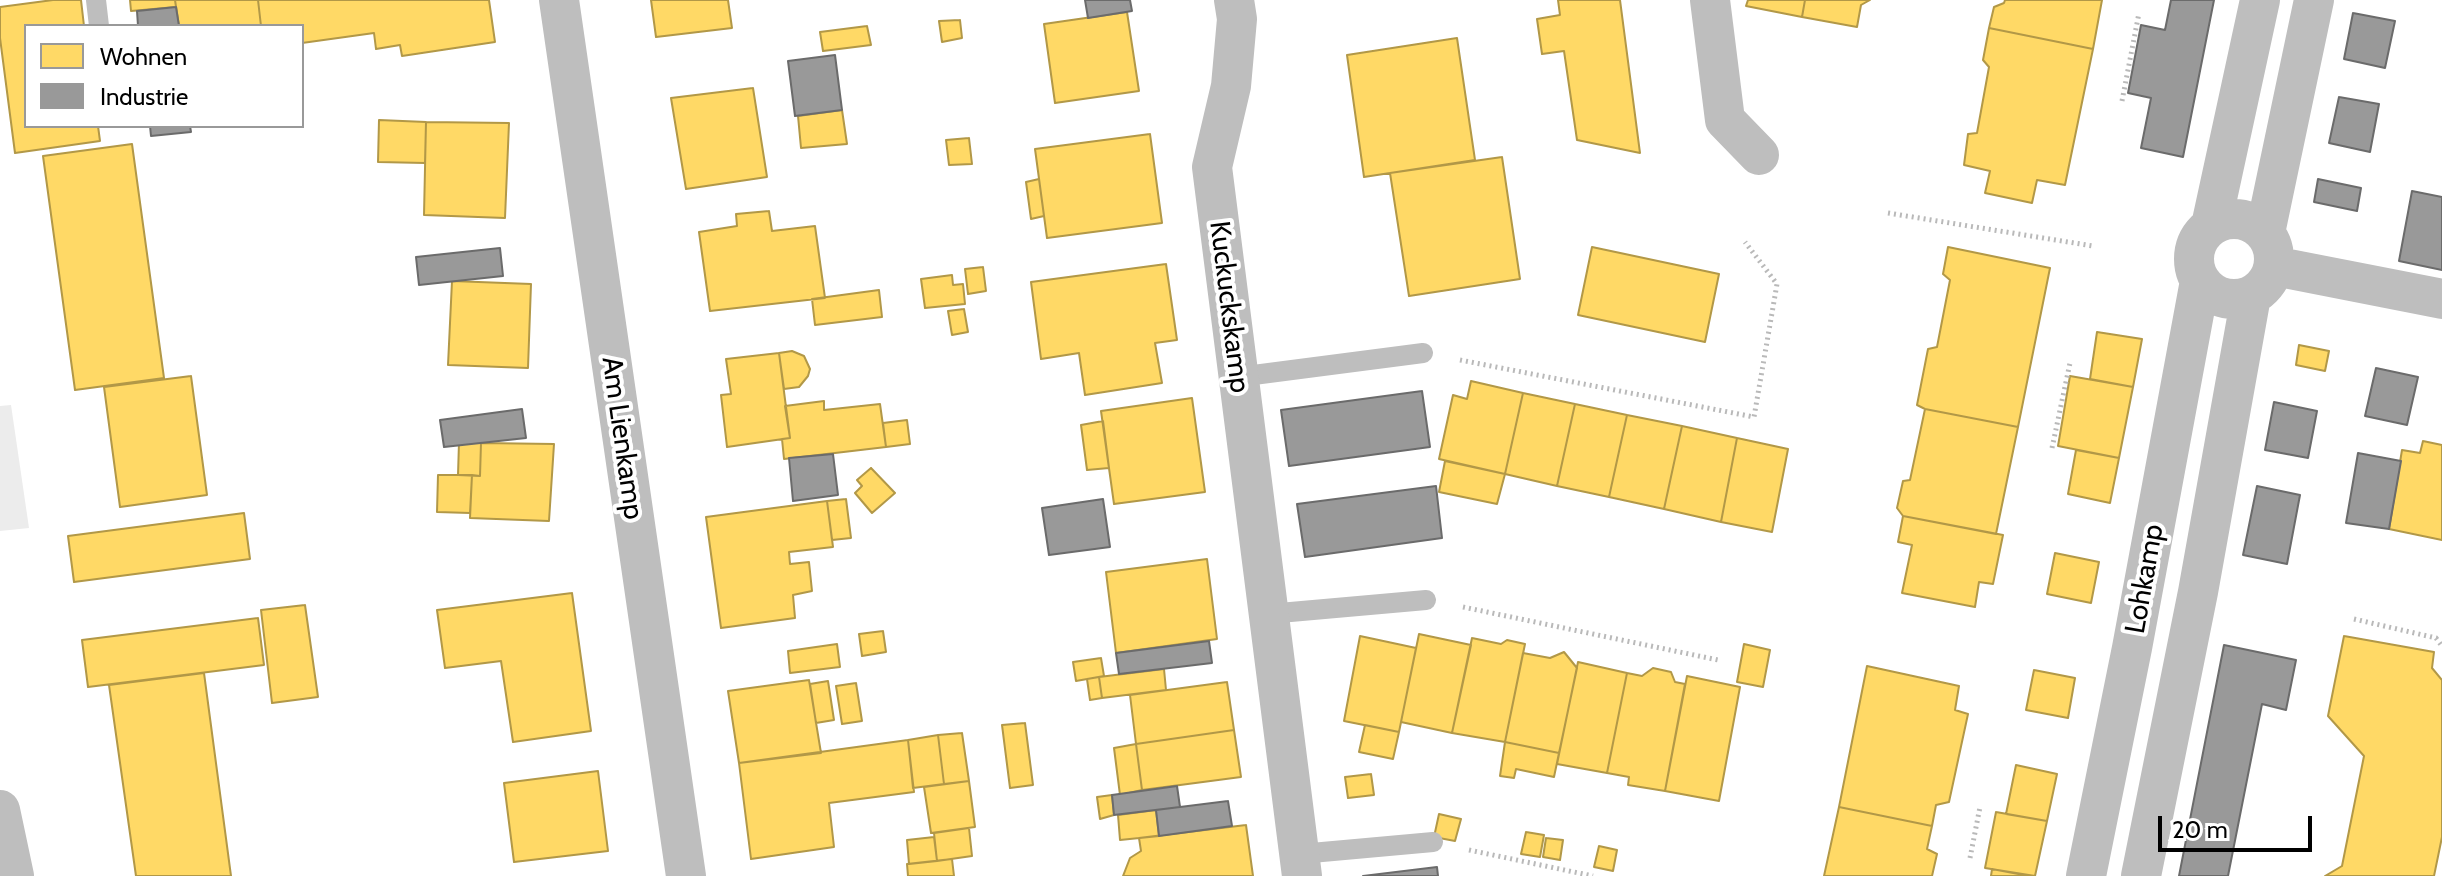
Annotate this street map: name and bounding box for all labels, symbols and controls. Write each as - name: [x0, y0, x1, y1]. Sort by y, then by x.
- legend: [24, 24, 304, 128]
- text: Wohnen: [100, 42, 187, 71]
- text: Industrie: [100, 82, 188, 111]
- street label: Kuckuckskamp: [1202, 219, 1256, 395]
- street label: Am Lienkamp: [594, 354, 650, 522]
- street label: Lohkamp: [2119, 522, 2171, 636]
- scale bar: [2162, 800, 2316, 850]
- text: 20 m: [2172, 815, 2228, 844]

